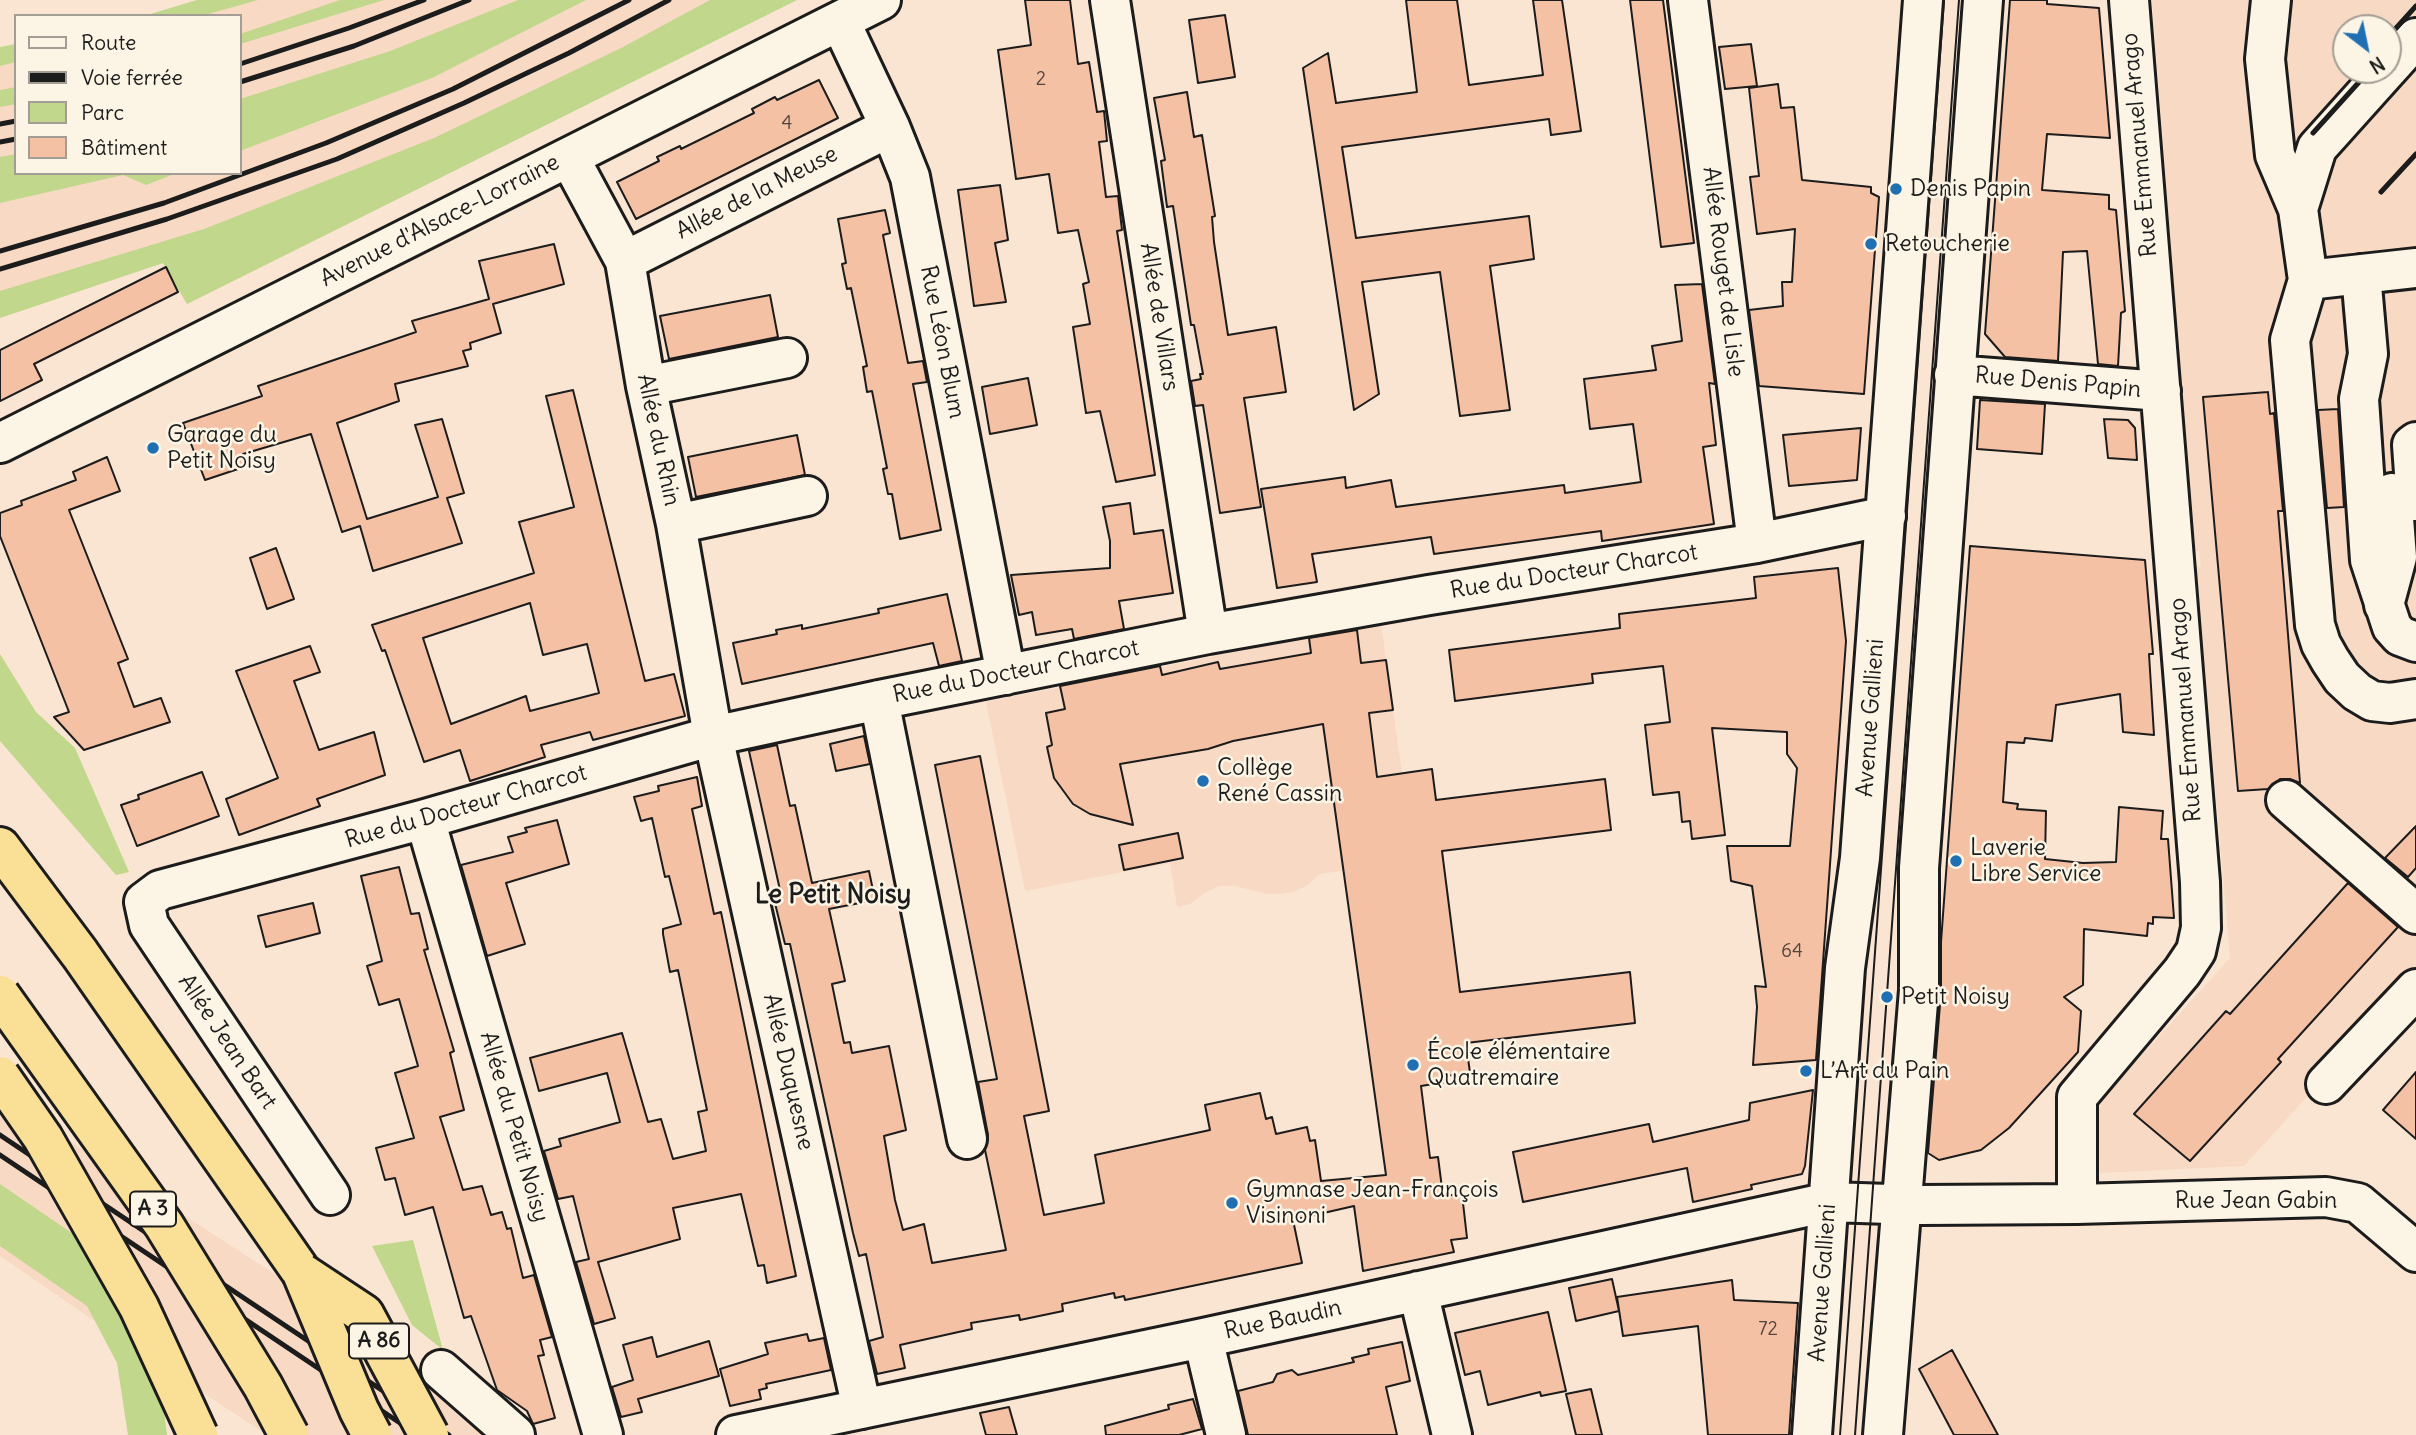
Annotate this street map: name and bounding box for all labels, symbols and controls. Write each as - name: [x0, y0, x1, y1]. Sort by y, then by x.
- legend: [14, 14, 242, 175]
- north arrow: [2332, 14, 2402, 84]
- text: Route: [81, 29, 136, 56]
- street label: Rue Emmanuel Arago: [2116, 32, 2164, 258]
- text: N: [2365, 51, 2389, 79]
- text: Voie ferrée: [81, 64, 183, 91]
- house number: 2: [1036, 69, 1046, 91]
- text: Parc: [81, 99, 124, 126]
- house number: 4: [782, 113, 792, 135]
- text: Bâtiment: [81, 134, 167, 161]
- street label: Allée de la Meuse: [672, 140, 842, 246]
- street label: Avenue d'Alsace-Lorraine: [316, 149, 564, 293]
- street label: Allée Rouget de Lisle: [1696, 165, 1750, 379]
- place label: Denis Papin: [1910, 175, 2031, 203]
- marker: Denis Papin: [1888, 181, 1904, 197]
- place label: Retoucherie: [1885, 230, 2010, 258]
- marker: Retoucherie: [1863, 236, 1879, 252]
- street label: Allée de Villars: [1134, 241, 1184, 393]
- street label: Rue Léon Blum: [914, 263, 970, 421]
- street label: Rue Denis Papin: [1974, 362, 2142, 404]
- street label: Allée du Rhin: [631, 372, 685, 508]
- place label: Garage du Petit Noisy: [167, 421, 277, 475]
- marker: Garage du Petit Noisy: [145, 440, 161, 456]
- street label: Rue du Docteur Charcot: [1448, 539, 1700, 605]
- street label: Rue Emmanuel Arago: [2164, 597, 2208, 823]
- street label: Rue du Docteur Charcot: [891, 635, 1141, 709]
- street label: Avenue Gallieni: [1852, 638, 1890, 798]
- place label: Collège René Cassin: [1217, 754, 1342, 808]
- street label: Rue du Docteur Charcot: [342, 759, 590, 855]
- marker: Collège René Cassin: [1195, 773, 1211, 789]
- place label: Laverie Libre Service: [1970, 834, 2101, 888]
- marker: Laverie Libre Service: [1948, 853, 1964, 869]
- district label: Le Petit Noisy: [755, 880, 911, 912]
- house number: 64: [1781, 941, 1803, 963]
- street label: Allée Jean Bart: [172, 969, 282, 1115]
- place label: Petit Noisy: [1901, 983, 2010, 1011]
- marker: Petit Noisy: [1879, 989, 1895, 1005]
- street label: Allée Duquesne: [757, 991, 819, 1153]
- street label: Allée du Petit Noisy: [474, 1029, 554, 1225]
- place label: École élémentaire Quatremaire: [1427, 1038, 1610, 1092]
- marker: École élémentaire Quatremaire: [1405, 1057, 1421, 1073]
- place label: L’Art du Pain: [1820, 1057, 1949, 1085]
- marker: L’Art du Pain: [1798, 1063, 1814, 1079]
- place label: Gymnase Jean-François Visinoni: [1246, 1176, 1498, 1230]
- street label: Rue Jean Gabin: [2175, 1187, 2337, 1215]
- road number: A 3: [130, 1192, 176, 1226]
- marker: Gymnase Jean-François Visinoni: [1224, 1195, 1240, 1211]
- street label: Avenue Gallieni: [1804, 1203, 1842, 1363]
- street label: Rue Baudin: [1222, 1294, 1344, 1346]
- house number: 72: [1758, 1319, 1778, 1341]
- road number: A 86: [349, 1324, 409, 1358]

